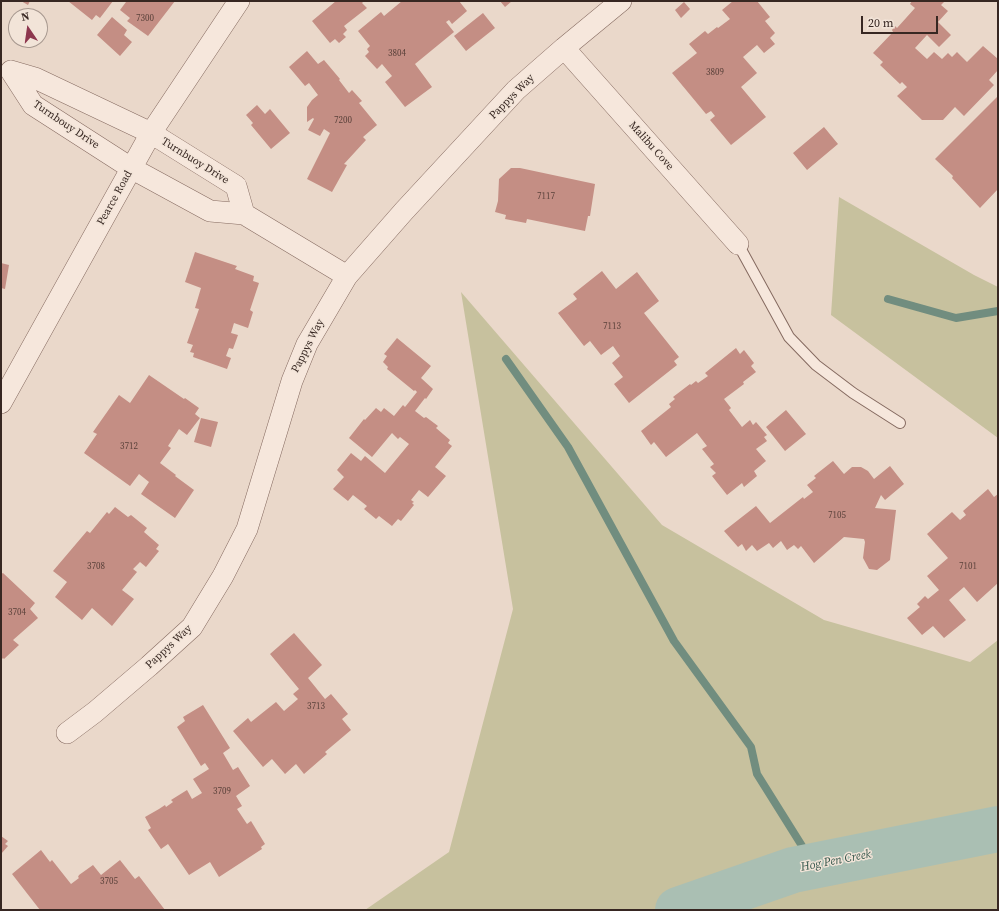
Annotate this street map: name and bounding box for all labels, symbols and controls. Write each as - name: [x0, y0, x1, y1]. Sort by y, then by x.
- north arrow: [8, 8, 48, 48]
- scale bar: [863, 8, 940, 34]
- text: N: [20, 9, 31, 25]
- house number: 7300: [136, 14, 154, 24]
- text: 20 m: [868, 15, 894, 31]
- house number: 3804: [388, 49, 406, 59]
- house number: 3809: [706, 68, 724, 78]
- street label: Pappys Way: [487, 72, 537, 122]
- street label: Turnbouy Drive: [30, 98, 102, 152]
- house number: 7200: [334, 116, 352, 126]
- street label: Malibu Cove: [626, 119, 676, 173]
- street label: Turnbuoy Drive: [159, 135, 231, 187]
- street label: Pearce Road: [95, 168, 135, 228]
- house number: 7117: [537, 192, 555, 202]
- street label: Pappys Way: [289, 317, 327, 375]
- house number: 7113: [603, 322, 621, 332]
- house number: 3712: [120, 442, 138, 452]
- house number: 7105: [828, 511, 846, 521]
- house number: 3708: [87, 562, 105, 572]
- house number: 7101: [959, 562, 977, 572]
- house number: 3704: [8, 608, 26, 618]
- street label: Pappys Way: [143, 622, 195, 672]
- house number: 3713: [307, 702, 325, 712]
- house number: 3709: [213, 787, 231, 797]
- water label: Hog Pen Creek: [800, 847, 872, 875]
- house number: 3705: [100, 877, 118, 887]

